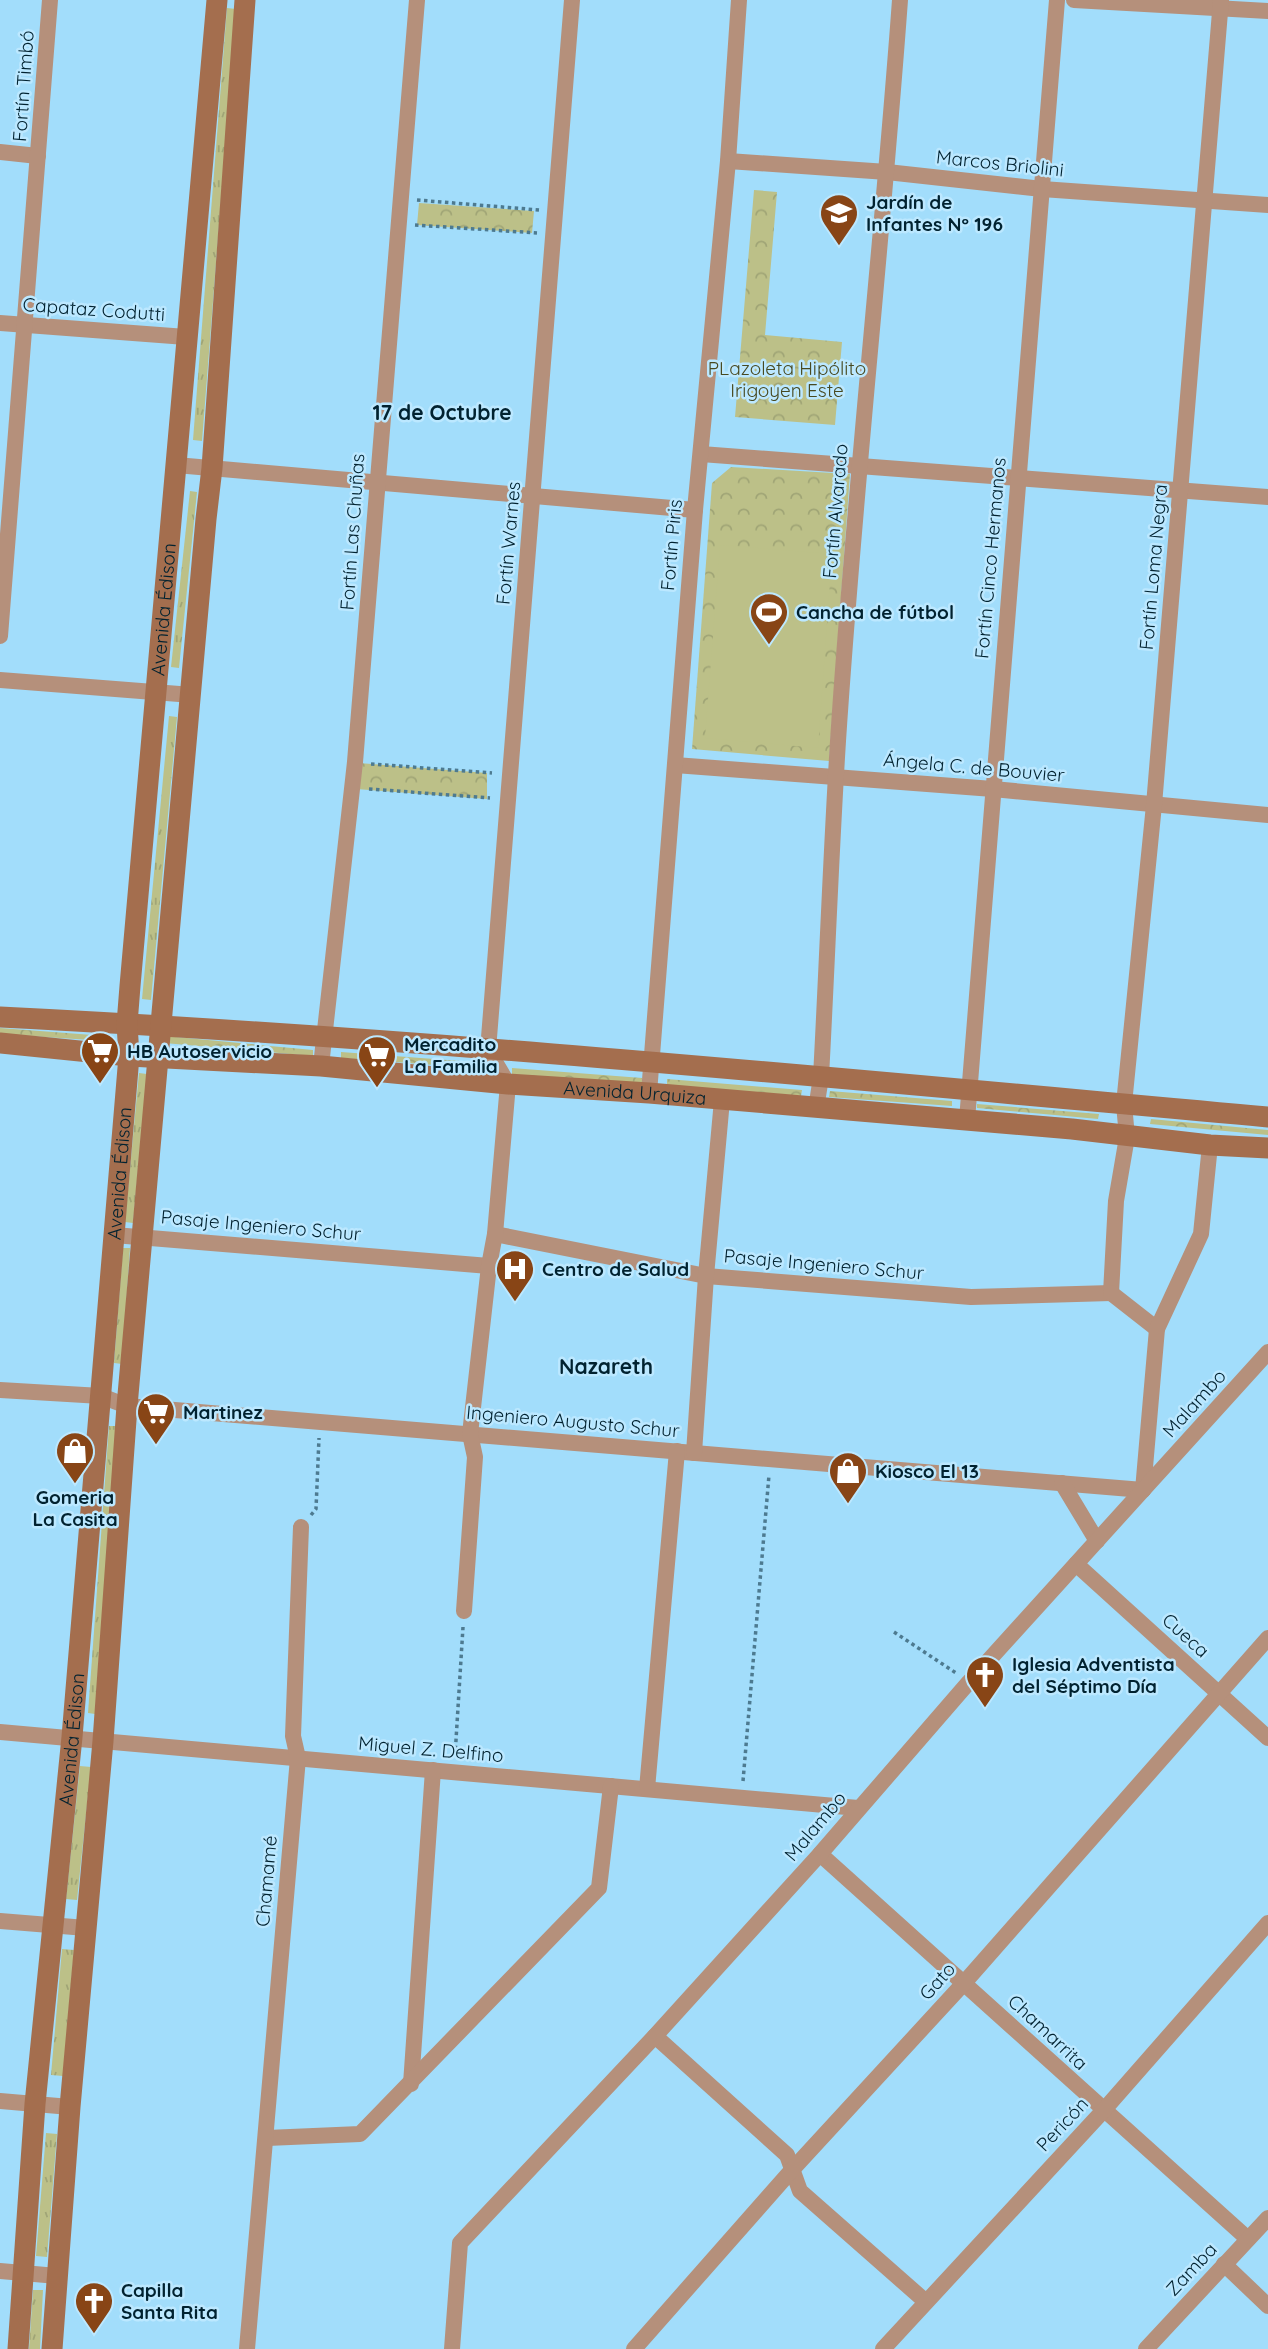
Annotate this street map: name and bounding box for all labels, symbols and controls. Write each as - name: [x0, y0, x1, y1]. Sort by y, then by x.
- street label: Fortín Timbó: [7, 29, 39, 143]
- street label: Marcos Briolini: [935, 144, 1065, 182]
- place label: Jardín de Infantes N° 196: [866, 190, 1003, 236]
- school or university icon: Jardín de Infantes N° 196: [818, 192, 860, 247]
- street label: Capataz Codutti: [22, 292, 166, 326]
- park label: PLazoleta Hipólito Irigoyen Este: [708, 356, 866, 402]
- district label: 17 de Octubre: [372, 399, 512, 425]
- street label: Fortín Alvarado: [817, 443, 853, 579]
- street label: Fortín Las Chuñas: [335, 453, 369, 611]
- street label: Fortín Cinco Hermanos: [969, 456, 1011, 660]
- street label: Fortín Warnes: [491, 480, 525, 606]
- street label: Fortín Loma Negra: [1134, 483, 1172, 651]
- street label: Fortín Piris: [655, 498, 687, 592]
- street label: Avenida Édison: [145, 542, 181, 677]
- sports icon: Cancha de fútbol: [748, 591, 790, 646]
- place label: Cancha de fútbol: [796, 600, 954, 624]
- street label: Ángela C. de Bouvier: [882, 747, 1066, 787]
- supermarket icon: HB Autoservicio: [79, 1030, 121, 1085]
- place label: Mercadito La Familia: [404, 1032, 498, 1078]
- supermarket icon: Mercadito La Familia: [356, 1034, 398, 1089]
- place label: HB Autoservicio: [127, 1039, 272, 1063]
- street label: Avenida Urquiza: [563, 1076, 707, 1110]
- street label: Avenida Édison: [102, 1106, 137, 1241]
- street label: Pasaje Ingeniero Schur: [160, 1204, 363, 1246]
- street label: Pasaje Ingeniero Schur: [723, 1243, 926, 1285]
- hospital icon: Centro de Salud: [494, 1248, 536, 1303]
- place label: Centro de Salud: [542, 1257, 689, 1281]
- district label: Nazareth: [559, 1353, 653, 1379]
- street label: Malambo: [1157, 1364, 1231, 1442]
- supermarket icon: Martinez: [135, 1391, 177, 1446]
- place label: Martinez: [183, 1400, 263, 1424]
- street label: Ingeniero Augusto Schur: [465, 1400, 681, 1442]
- shop icon: Gomeria La Casita: [54, 1430, 96, 1485]
- shop icon: Kiosco El 13: [827, 1450, 869, 1505]
- place label: Kiosco El 13: [875, 1459, 979, 1483]
- place label: Gomeria La Casita: [32, 1485, 118, 1531]
- street label: Cueca: [1157, 1608, 1215, 1662]
- place label: Iglesia Adventista del Séptimo Día: [1012, 1652, 1175, 1698]
- church icon: Iglesia Adventista del Séptimo Día: [964, 1654, 1006, 1709]
- street label: Avenida Édison: [53, 1672, 89, 1807]
- street label: Miguel Z. Delfino: [357, 1731, 505, 1767]
- street label: Malambo: [779, 1786, 851, 1866]
- street label: Chamamé: [250, 1834, 282, 1928]
- street label: Gato: [914, 1957, 960, 2005]
- street label: Chamarrita: [1003, 1989, 1093, 2075]
- street label: Pericón: [1031, 2092, 1093, 2156]
- street label: Zamba: [1160, 2237, 1222, 2301]
- place label: Capilla Santa Rita: [121, 2278, 218, 2324]
- church icon: Capilla Santa Rita: [73, 2280, 115, 2335]

